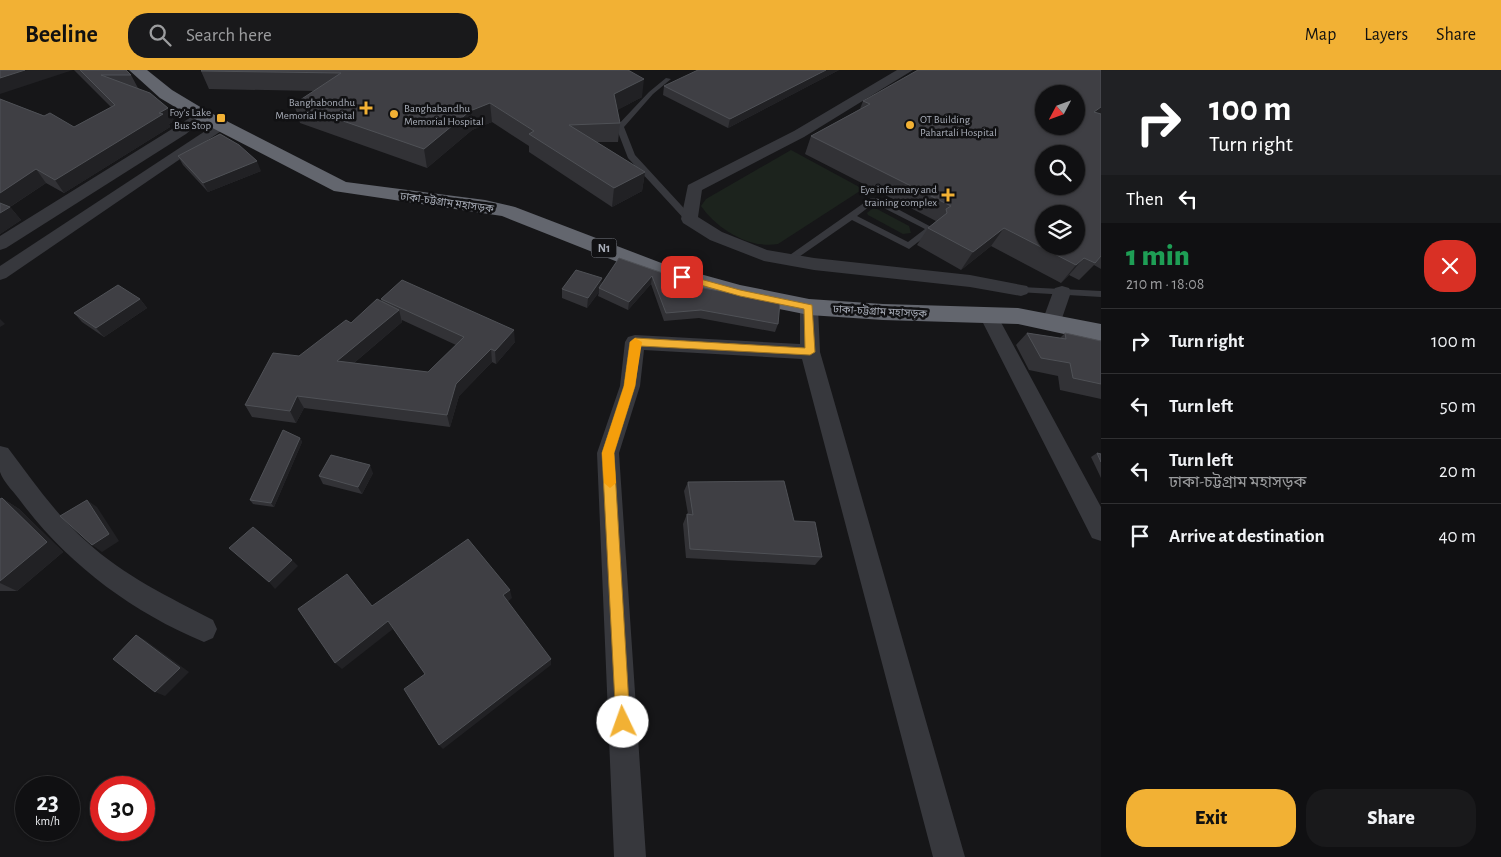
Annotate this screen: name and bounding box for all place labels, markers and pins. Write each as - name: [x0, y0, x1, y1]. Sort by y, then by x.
- place label: Banghabondhu Memorial Hospital: [275, 97, 355, 121]
- marker: Banghabondhu Memorial Hospital: [359, 101, 373, 115]
- place label: Banghabandhu Memorial Hospital: [404, 103, 484, 127]
- place label: Foy's Lake Bus Stop: [169, 107, 211, 131]
- marker: Banghabandhu Memorial Hospital: [388, 108, 400, 120]
- marker: Foy's Lake Bus Stop: [215, 112, 227, 124]
- place label: OT Building Pahartali Hospital: [920, 114, 997, 138]
- marker: OT Building Pahartali Hospital: [904, 119, 916, 131]
- place label: Eye infarmary and training complex: [860, 184, 937, 208]
- marker: Eye infarmary and training complex: [941, 188, 955, 202]
- pin: [661, 256, 703, 298]

